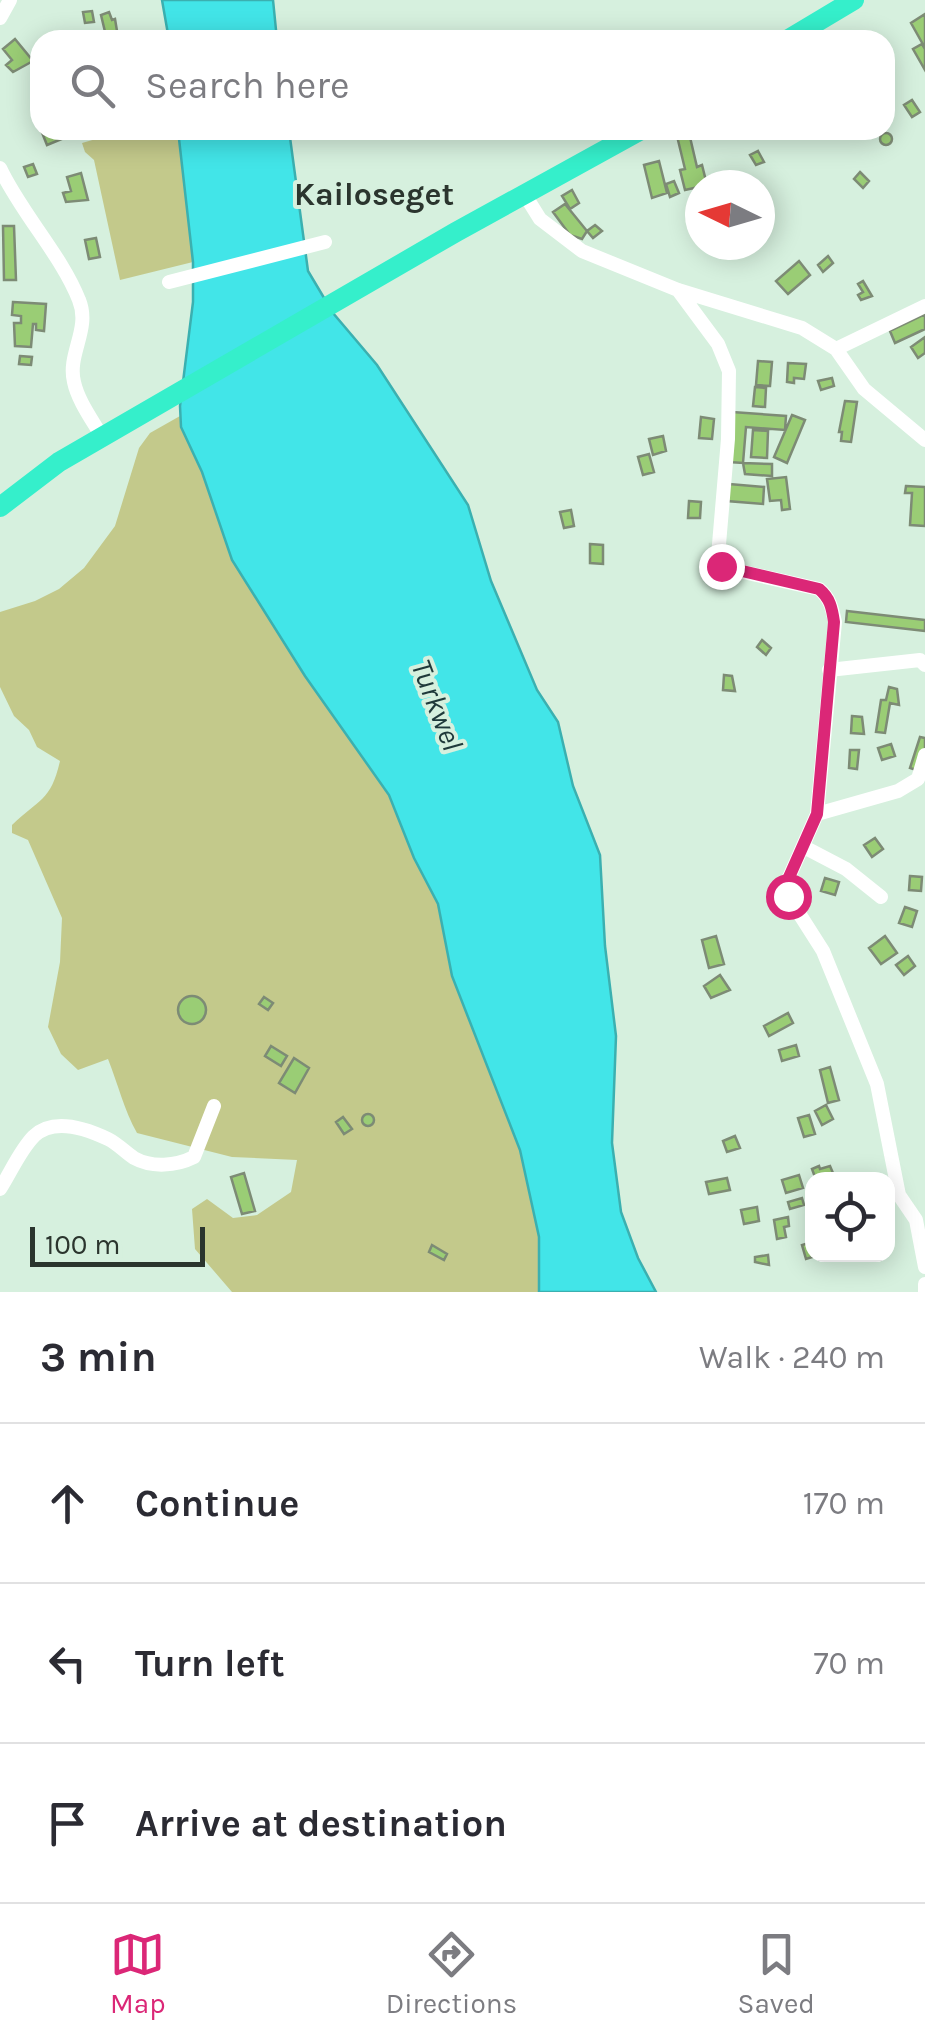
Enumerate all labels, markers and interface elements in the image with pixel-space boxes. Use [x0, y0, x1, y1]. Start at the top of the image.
search box [30, 30, 895, 140]
icon: search [65, 58, 120, 113]
text: Search here [145, 63, 349, 108]
north arrow [685, 170, 775, 260]
district label: Kailoseget [294, 176, 454, 213]
route end [699, 544, 745, 590]
water label: Turkwel [403, 654, 471, 756]
route start [766, 874, 812, 920]
map controls [805, 1172, 895, 1262]
button: locate [805, 1172, 895, 1262]
scale bar [30, 1222, 205, 1266]
text: 100 m [45, 1228, 120, 1261]
text: 3 min [40, 1332, 157, 1382]
text: Walk · 240 m [699, 1339, 885, 1376]
icon: ahead [40, 1476, 95, 1531]
text: Continue [135, 1481, 299, 1526]
text: 170 m [803, 1485, 885, 1522]
icon: left [40, 1636, 95, 1691]
text: Turn left [135, 1641, 285, 1686]
text: 70 m [813, 1645, 885, 1682]
icon: arrive [40, 1796, 95, 1851]
text: Arrive at destination [135, 1801, 507, 1846]
tab: Map [110, 1927, 166, 2020]
tab: Directions [386, 1927, 517, 2020]
tab: Saved [737, 1927, 815, 2020]

